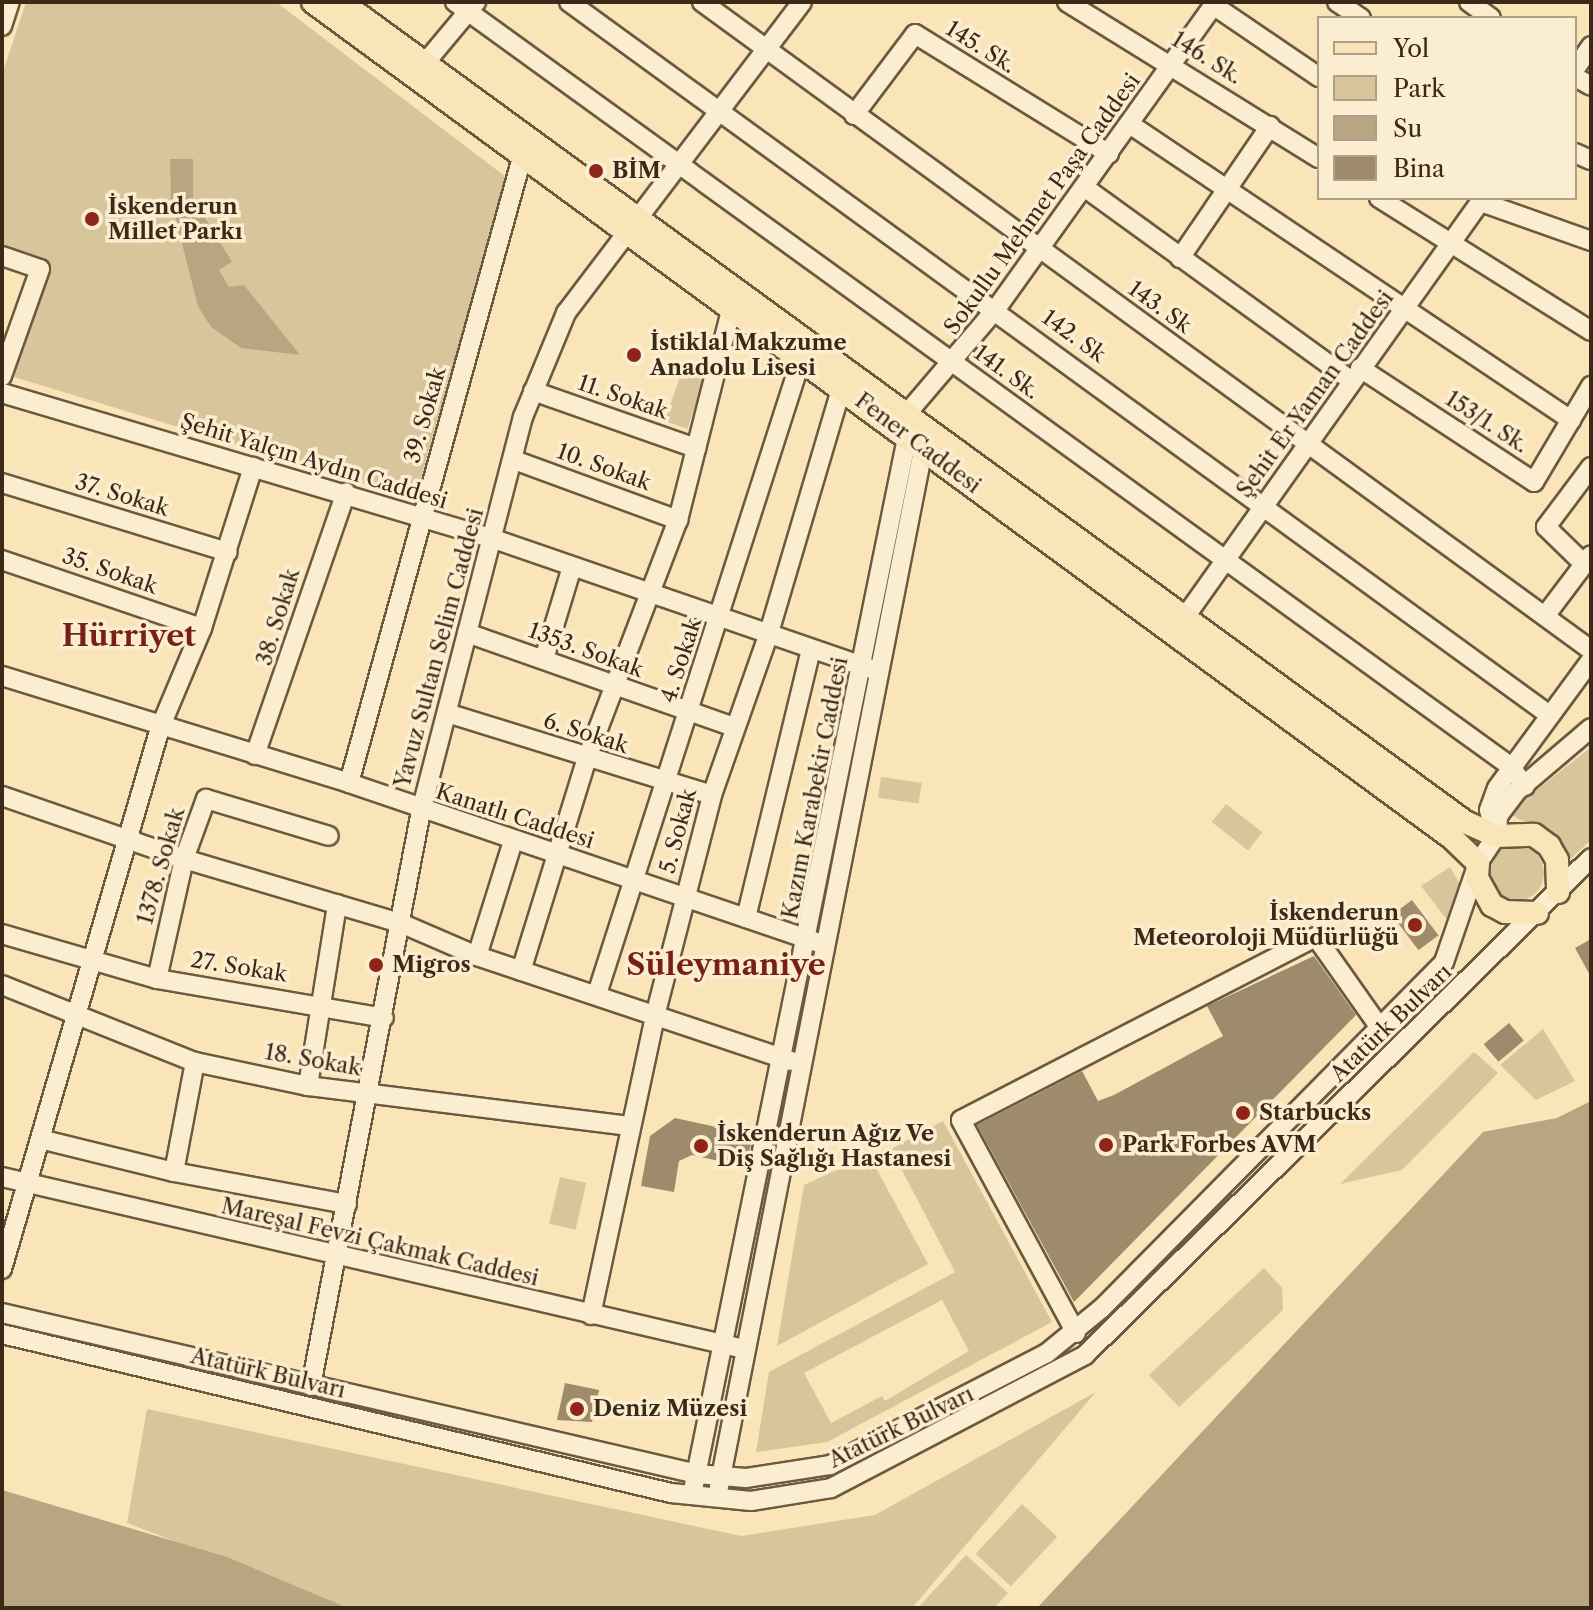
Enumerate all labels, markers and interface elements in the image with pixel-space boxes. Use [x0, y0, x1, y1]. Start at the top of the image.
street label: 145. Sk. [941, 15, 1021, 79]
legend [1317, 16, 1577, 200]
street label: 146. Sk. [1167, 26, 1247, 90]
text: Yol [1393, 34, 1429, 63]
street label: Sokullu Mehmet Paşa Caddesi [938, 68, 1146, 340]
text: Park [1393, 74, 1445, 103]
text: Su [1393, 114, 1422, 143]
text: Bina [1393, 154, 1445, 183]
place label: BİM [612, 158, 661, 184]
marker: BİM [587, 162, 605, 180]
place label: İskenderun Millet Parkı [108, 193, 243, 244]
marker: İskenderun Millet Parkı [83, 210, 101, 228]
street label: 143. Sk [1123, 275, 1197, 339]
street label: Şehit Er Yaman Caddesi [1231, 285, 1399, 503]
street label: 142. Sk [1037, 304, 1111, 368]
place label: İstiklal Makzume Anadolu Lisesi [650, 329, 847, 380]
street label: 141. Sk. [969, 339, 1045, 405]
marker: İstiklal Makzume Anadolu Lisesi [625, 346, 643, 364]
street label: 39. Sokak [399, 364, 451, 466]
street label: 11. Sokak [575, 369, 671, 425]
street label: 153/1. Sk. [1441, 385, 1533, 459]
street label: Fener Caddesi [850, 387, 986, 499]
street label: Şehit Yalçın Aydın Caddesi [176, 408, 452, 514]
street label: 10. Sokak [554, 438, 654, 496]
street label: 37. Sokak [72, 468, 172, 522]
street label: Yavuz Sultan Selim Caddesi [389, 505, 489, 791]
street label: 35. Sokak [59, 542, 161, 600]
street label: 38. Sokak [251, 565, 305, 669]
street label: 4. Sokak [655, 614, 707, 706]
street label: 1353. Sokak [525, 617, 647, 683]
district label: Hürriyet [62, 618, 196, 654]
street label: Kazım Karabekir Caddesi [777, 655, 853, 921]
street label: 6. Sokak [540, 707, 632, 759]
street label: Kanatlı Caddesi [432, 778, 598, 854]
street label: 5. Sokak [654, 786, 702, 876]
street label: 1378. Sokak [132, 805, 190, 927]
place label: İskenderun Meteoroloji Müdürlüğü [1133, 899, 1399, 950]
marker: İskenderun Meteoroloji Müdürlüğü [1406, 916, 1424, 934]
street label: 27. Sokak [189, 946, 289, 988]
district label: Süleymaniye [626, 947, 826, 983]
place label: Migros [392, 952, 471, 978]
marker: Migros [367, 956, 385, 974]
street label: Atatürk Bulvarı [1325, 959, 1457, 1087]
street label: 18. Sokak [263, 1039, 363, 1081]
place label: Starbucks [1259, 1100, 1371, 1126]
marker: Starbucks [1234, 1104, 1252, 1122]
place label: İskenderun Ağız Ve Diş Sağlığı Hastanesi [717, 1120, 951, 1172]
place label: Park Forbes AVM [1122, 1132, 1318, 1158]
marker: Park Forbes AVM [1097, 1136, 1115, 1154]
marker: İskenderun Ağız Ve Diş Sağlığı Hastanesi [692, 1137, 710, 1155]
street label: Mareşal Fevzi Çakmak Caddesi [218, 1193, 542, 1291]
street label: Atatürk Bulvarı [188, 1342, 348, 1404]
street label: Atatürk Bulvarı [824, 1380, 978, 1474]
place label: Deniz Müzesi [593, 1396, 747, 1422]
marker: Deniz Müzesi [568, 1400, 586, 1418]

